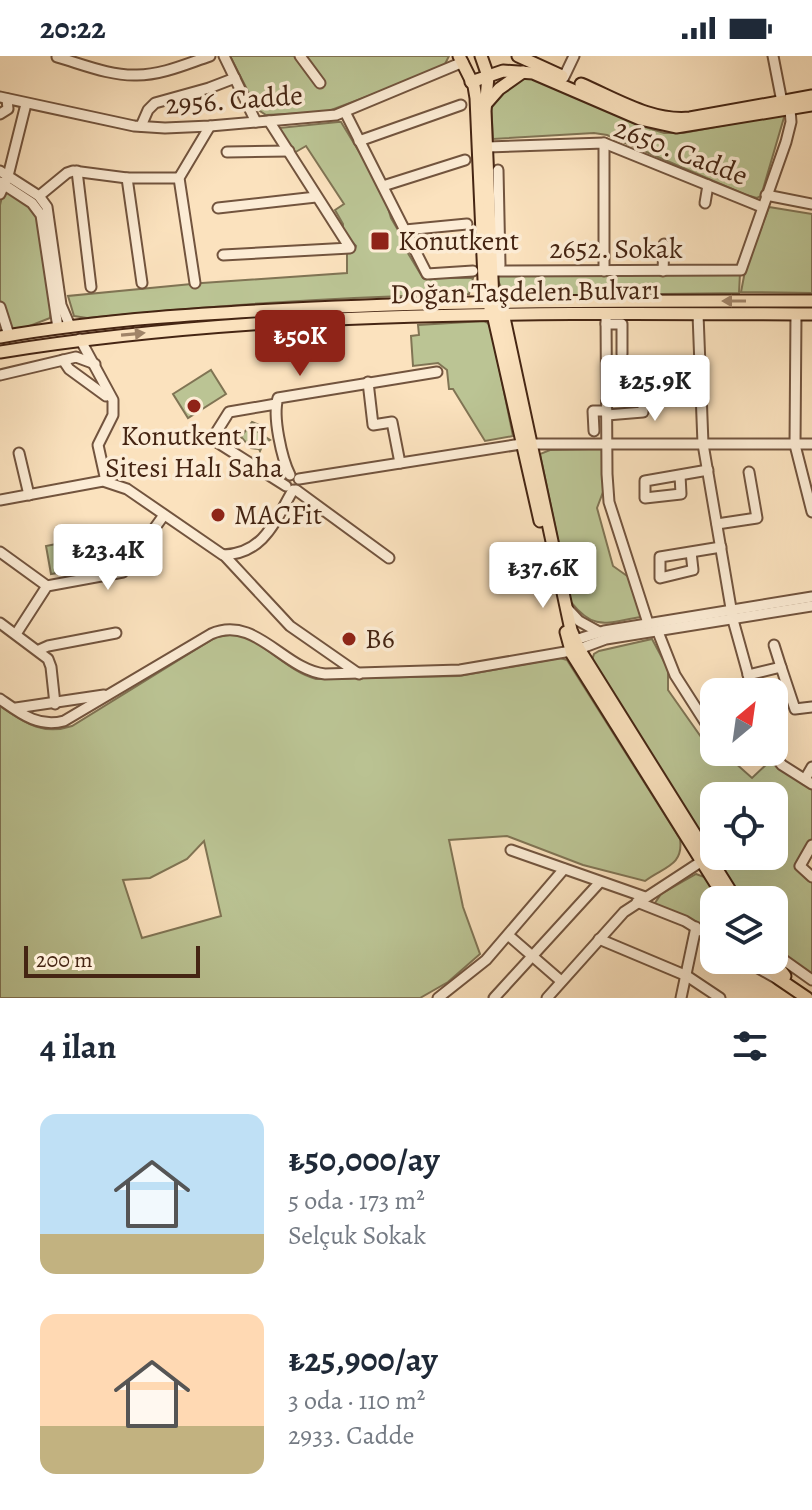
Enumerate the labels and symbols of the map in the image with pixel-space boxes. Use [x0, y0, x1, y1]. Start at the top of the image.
street label: 2956. Cadde [164, 76, 304, 124]
street label: 2650. Cadde [609, 109, 753, 195]
place label: Konutkent [398, 222, 519, 260]
marker: Konutkent [369, 230, 391, 252]
street label: 2652. Sokak [549, 230, 683, 268]
street label: Doğan Taşdelen Bulvarı [390, 271, 660, 313]
one-way arrow [721, 295, 746, 307]
pin: ₺50K [253, 310, 347, 378]
one-way arrow [121, 327, 146, 340]
pin: ₺25.9K [590, 355, 720, 423]
marker: Konutkent II Sitesi Halı Saha [185, 397, 203, 415]
place label: Konutkent II Sitesi Halı Saha [105, 417, 283, 487]
place label: MACFit [234, 496, 322, 534]
marker: MACFit [209, 506, 227, 524]
pin: ₺23.4K [43, 524, 173, 592]
pin: ₺37.6K [478, 542, 608, 610]
place label: B6 [365, 620, 395, 658]
marker: B6 [340, 630, 358, 648]
north arrow [700, 678, 788, 766]
scale bar [24, 942, 200, 978]

